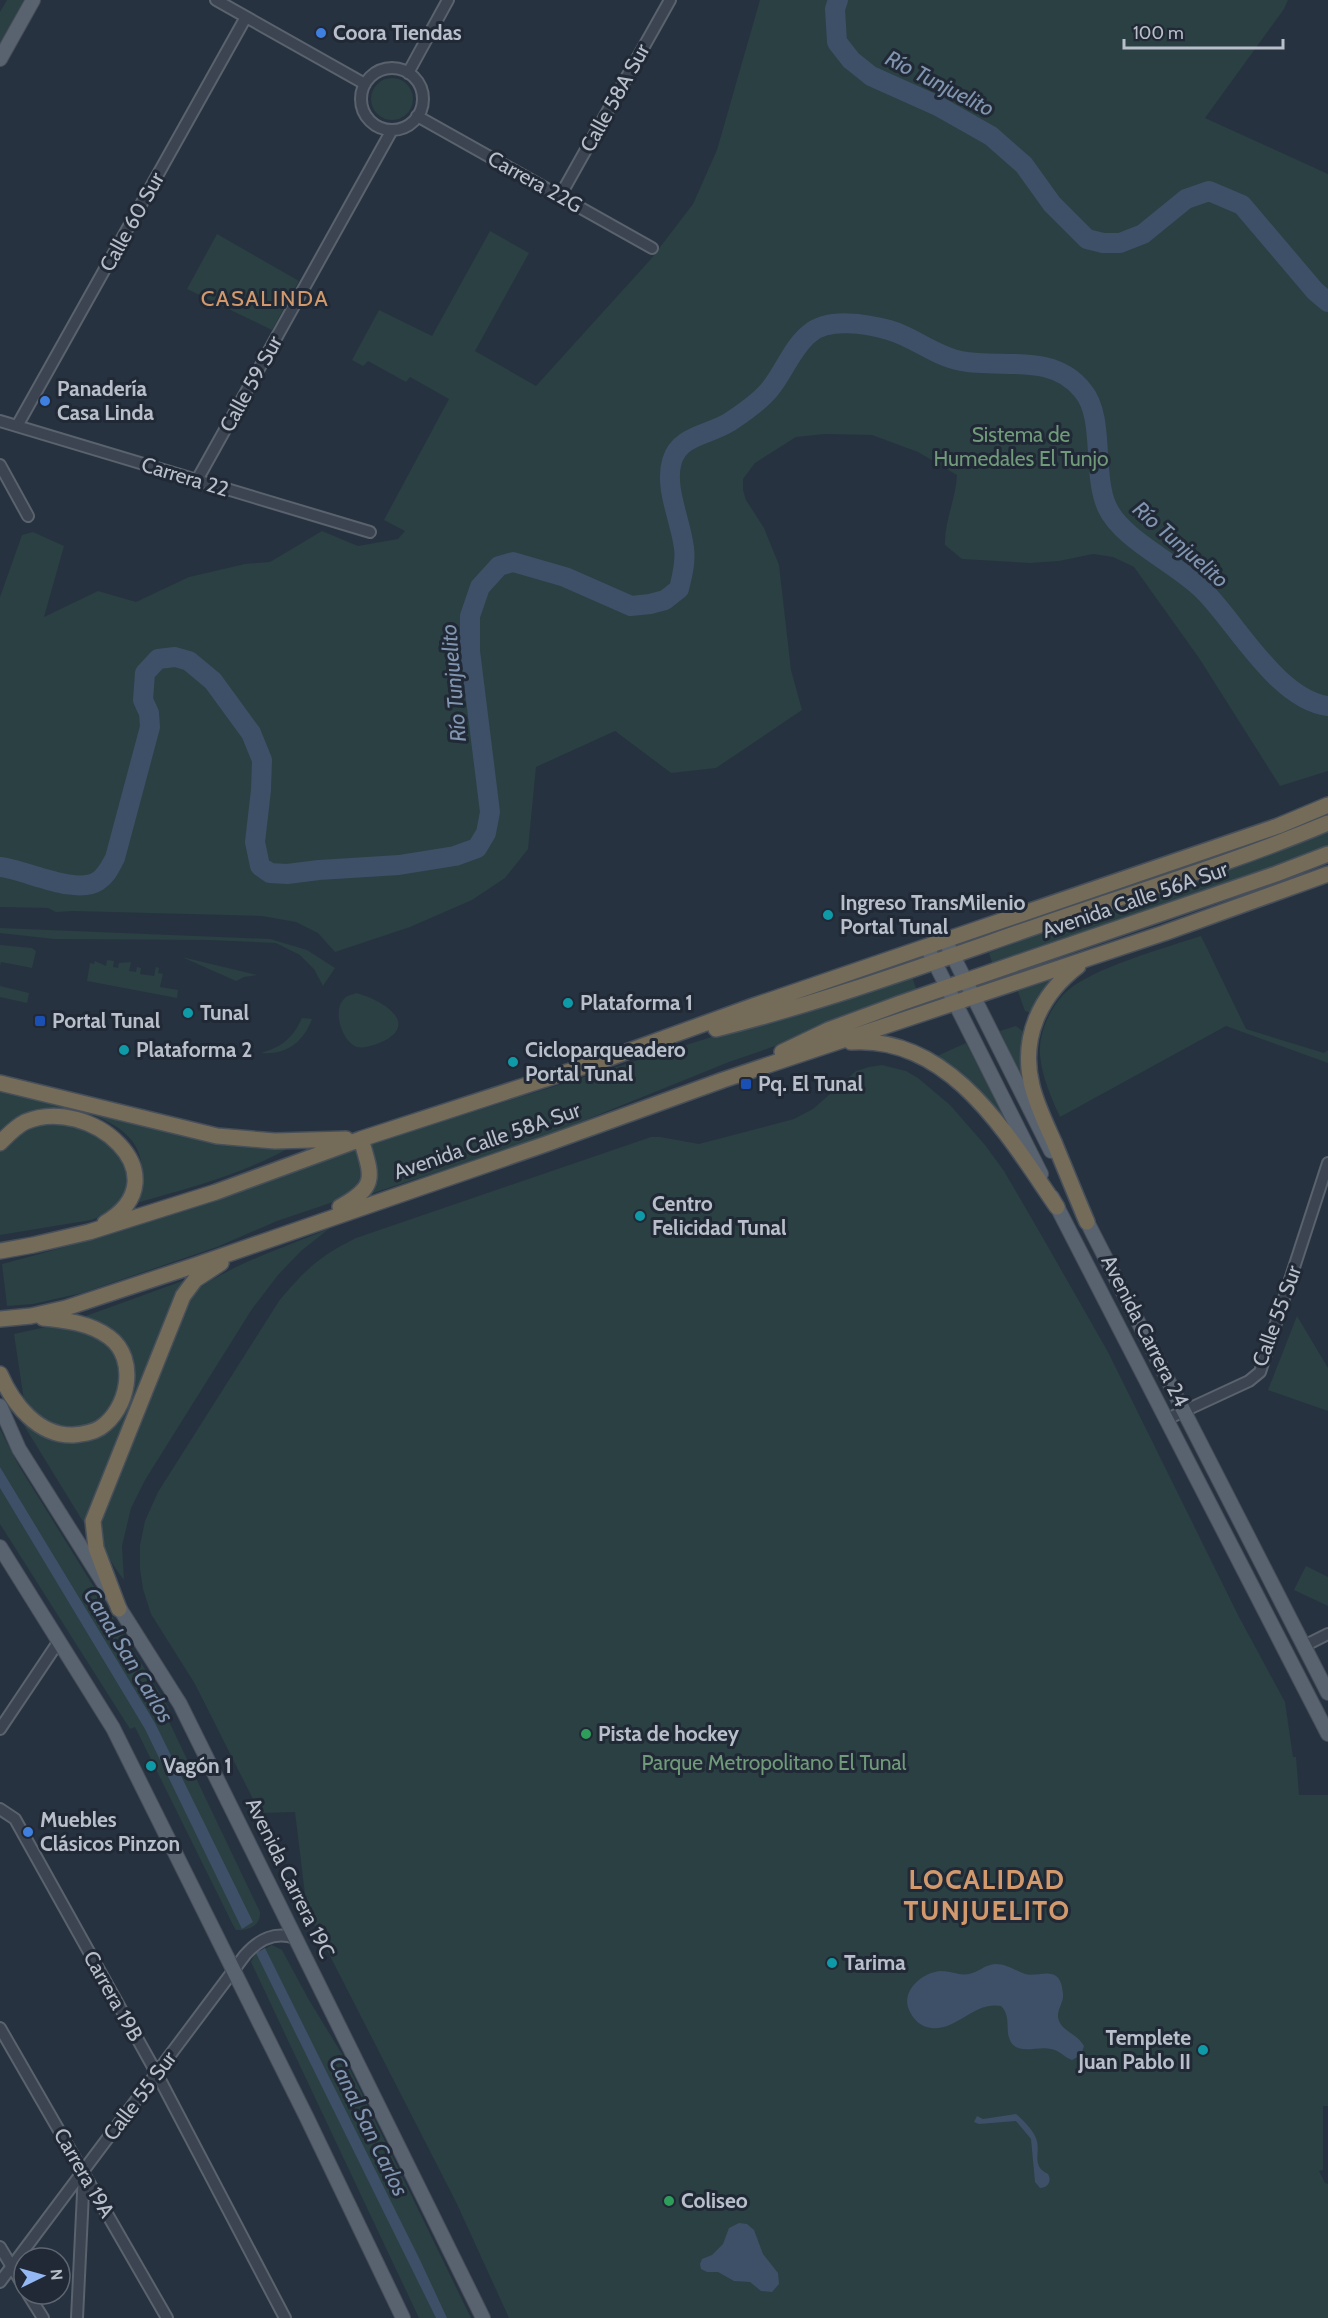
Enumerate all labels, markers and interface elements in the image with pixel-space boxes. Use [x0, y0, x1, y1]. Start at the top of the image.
scale bar [1124, 12, 1283, 50]
place label: Coora Tiendas [333, 20, 462, 45]
text: 100 m [1133, 22, 1184, 44]
marker: Coora Tiendas [314, 26, 328, 40]
street label: Calle 58A Sur [575, 39, 655, 156]
water label: Río Tunjuelito [881, 45, 999, 122]
street label: Carrera 22G [484, 145, 587, 218]
street label: Calle 60 Sur [94, 168, 169, 276]
district label: CASALINDA [201, 285, 329, 312]
street label: Calle 59 Sur [214, 331, 287, 436]
place label: Panadería Casa Linda [57, 376, 154, 425]
marker: Panadería Casa Linda [38, 394, 52, 408]
park label: Sistema de Humedales El Tunjo [934, 422, 1108, 472]
street label: Carrera 22 [138, 451, 232, 502]
water label: Río Tunjuelito [1127, 495, 1234, 593]
water label: Río Tunjuelito [435, 623, 472, 743]
street label: Avenida Calle 56A Sur [1039, 856, 1231, 943]
place label: Ingreso TransMilenio Portal Tunal [840, 890, 1026, 939]
marker: Ingreso TransMilenio Portal Tunal [821, 908, 835, 922]
place label: Plataforma 1 [580, 990, 693, 1015]
marker: Plataforma 1 [561, 996, 575, 1010]
place label: Tunal [200, 1000, 250, 1025]
marker: Tunal [181, 1006, 195, 1020]
place label: Portal Tunal [52, 1008, 161, 1033]
marker: Portal Tunal [33, 1014, 47, 1028]
place label: Plataforma 2 [136, 1037, 252, 1062]
place label: Cicloparqueadero Portal Tunal [525, 1037, 686, 1086]
marker: Plataforma 2 [117, 1043, 131, 1057]
marker: Cicloparqueadero Portal Tunal [506, 1055, 520, 1069]
place label: Pq. El Tunal [758, 1071, 863, 1096]
marker: Pq. El Tunal [739, 1077, 753, 1091]
street label: Avenida Calle 58A Sur [390, 1097, 584, 1184]
place label: Centro Felicidad Tunal [652, 1191, 787, 1240]
marker: Centro Felicidad Tunal [633, 1209, 647, 1223]
street label: Avenida Carrera 24 [1096, 1251, 1194, 1411]
street label: Calle 55 Sur [1247, 1262, 1306, 1370]
water label: Canal San Carlos [78, 1583, 180, 1728]
place label: Pista de hockey [598, 1721, 740, 1746]
marker: Pista de hockey [579, 1727, 593, 1741]
park label: Parque Metropolitano El Tunal [641, 1750, 907, 1775]
place label: Vagón 1 [163, 1753, 232, 1778]
marker: Vagón 1 [144, 1759, 158, 1773]
street label: Avenida Carrera 19C [241, 1793, 340, 1962]
place label: Muebles Clásicos Pinzon [40, 1807, 180, 1856]
marker: Muebles Clásicos Pinzon [21, 1825, 35, 1839]
district label: LOCALIDAD TUNJUELITO [903, 1863, 1071, 1927]
street label: Carrera 19B [78, 1946, 148, 2045]
place label: Tarima [844, 1950, 906, 1975]
marker: Tarima [825, 1956, 839, 1970]
place label: Templete Juan Pablo II [1077, 2025, 1191, 2074]
marker: Templete Juan Pablo II [1196, 2043, 1210, 2057]
street label: Calle 55 Sur [98, 2046, 182, 2145]
water label: Canal San Carlos [323, 2052, 414, 2201]
street label: Carrera 19A [49, 2124, 120, 2222]
place label: Coliseo [681, 2188, 748, 2213]
marker: Coliseo [662, 2194, 676, 2208]
north arrow [12, 2246, 72, 2306]
text: N [46, 2268, 66, 2281]

